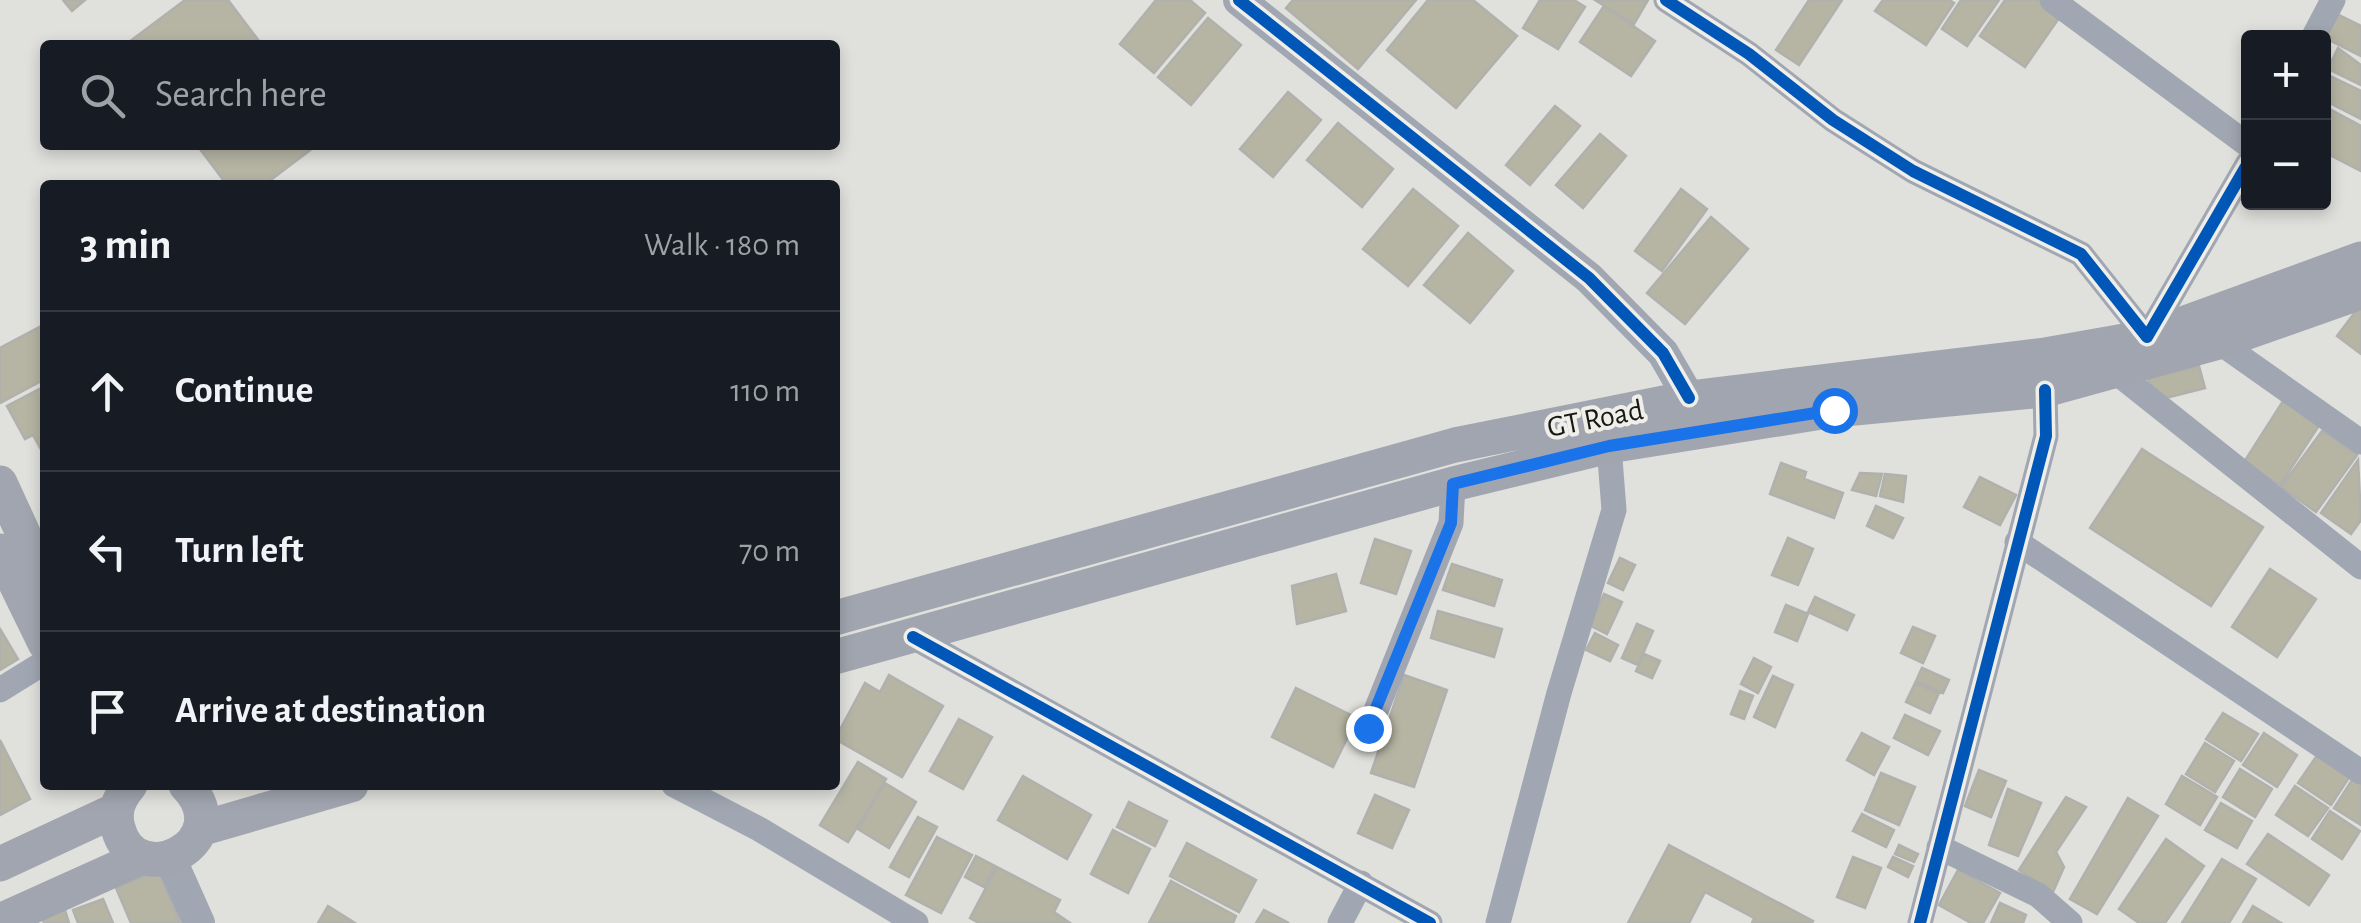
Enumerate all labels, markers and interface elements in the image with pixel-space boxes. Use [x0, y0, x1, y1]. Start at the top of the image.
map controls [2241, 30, 2331, 210]
button: + [2241, 30, 2331, 120]
search box [40, 40, 840, 150]
icon: search [75, 68, 130, 123]
text: Search here [155, 76, 327, 114]
button: − [2241, 120, 2331, 210]
text: 3 min [80, 224, 172, 266]
text: Walk · 180 m [644, 229, 800, 261]
icon: ahead [80, 364, 135, 419]
text: Continue [175, 372, 313, 410]
text: 110 m [730, 375, 800, 407]
route start [1812, 388, 1858, 434]
street label: GT Road [1545, 395, 1646, 443]
icon: left [80, 524, 135, 579]
text: Turn left [175, 532, 303, 570]
text: 70 m [739, 535, 800, 567]
icon: arrive [80, 684, 135, 739]
text: Arrive at destination [175, 692, 486, 730]
route end [1346, 706, 1392, 752]

